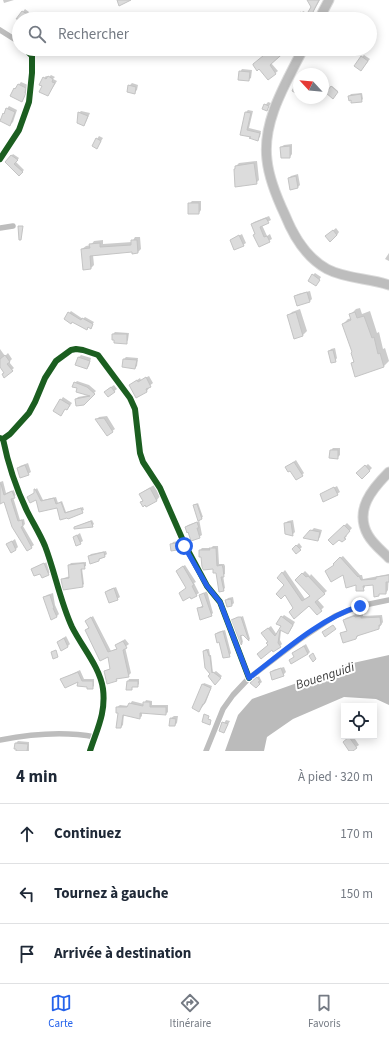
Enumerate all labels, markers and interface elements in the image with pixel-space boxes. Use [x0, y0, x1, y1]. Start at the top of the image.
search box [12, 12, 377, 56]
icon: search [26, 23, 48, 45]
text: Rechercher [58, 24, 129, 45]
north arrow [293, 68, 329, 104]
route start [175, 537, 193, 555]
route end [351, 597, 369, 615]
water label: Bouenguidi [293, 658, 358, 694]
map controls [341, 703, 377, 739]
button: locate [341, 703, 377, 739]
text: 4 min [16, 765, 57, 789]
text: À pied · 320 m [298, 768, 373, 786]
icon: ahead [16, 823, 38, 845]
text: Continuez [54, 823, 121, 844]
text: 170 m [340, 825, 373, 843]
icon: left [16, 883, 38, 905]
text: Tournez à gauche [54, 883, 169, 904]
text: 150 m [340, 885, 373, 903]
icon: arrive [16, 943, 38, 965]
text: Arrivée à destination [54, 943, 191, 964]
tab: Carte [48, 992, 73, 1031]
tab: Itinéraire [170, 992, 211, 1031]
tab: Favoris [308, 992, 341, 1031]

